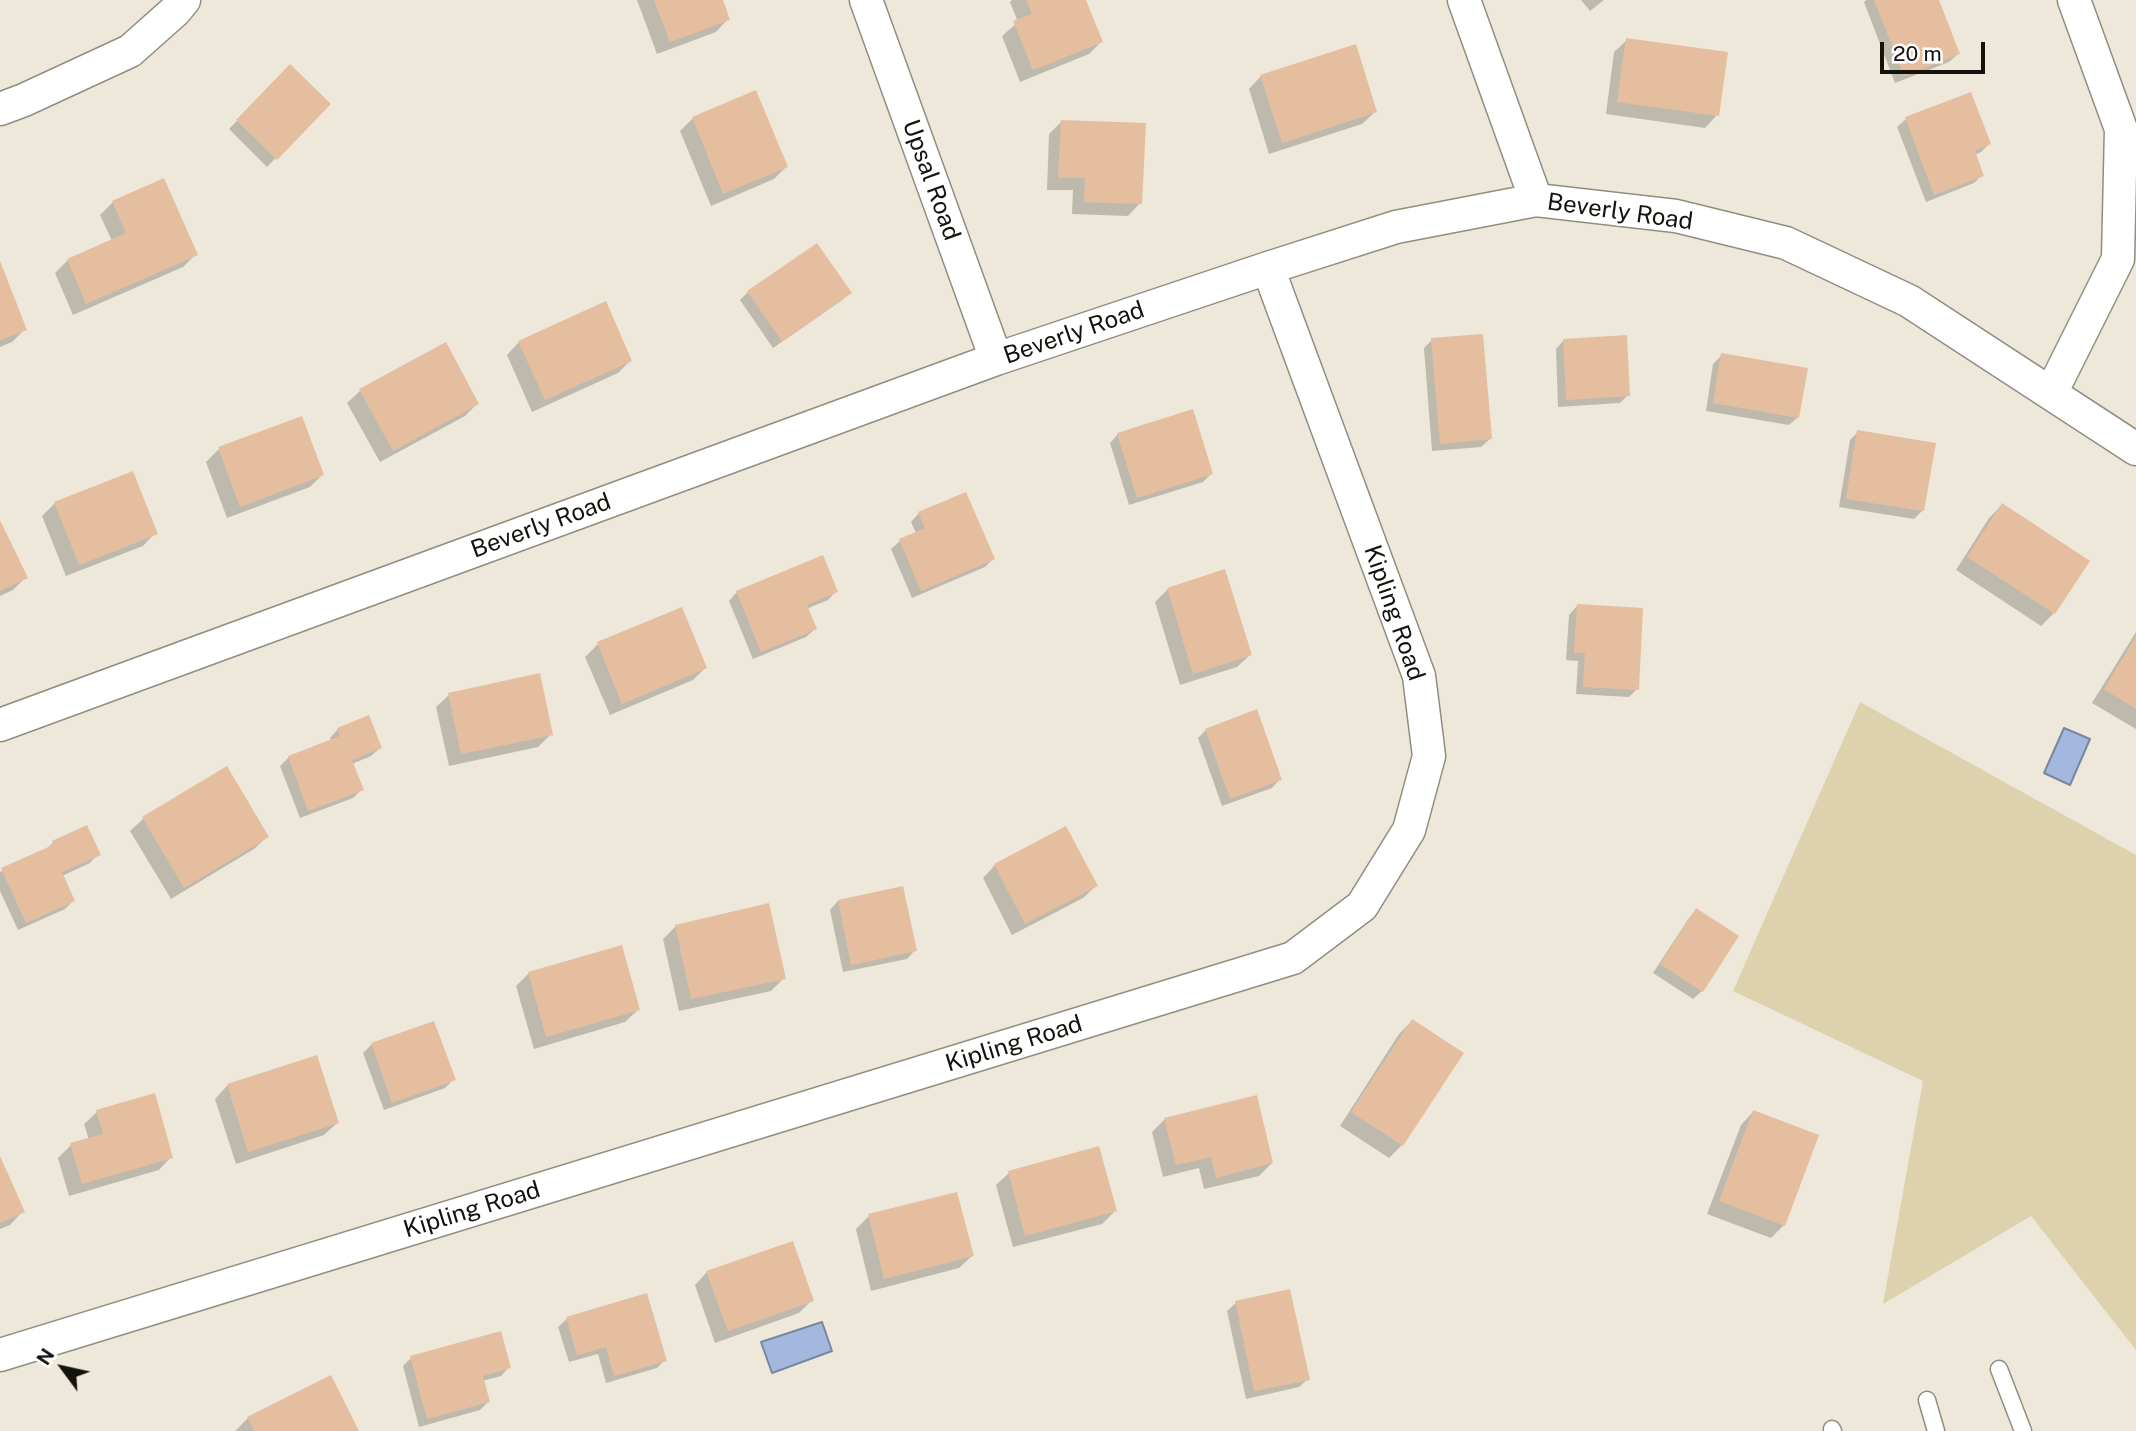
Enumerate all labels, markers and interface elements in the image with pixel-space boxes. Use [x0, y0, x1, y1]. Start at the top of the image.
scale bar [1884, 28, 1989, 72]
text: 20 m [1893, 41, 1942, 66]
street label: Upsal Road [896, 116, 966, 244]
street label: Beverly Road [1545, 188, 1695, 236]
street label: Beverly Road [1000, 296, 1148, 370]
street label: Beverly Road [467, 487, 615, 565]
street label: Kipling Road [1357, 541, 1431, 685]
street label: Kipling Road [942, 1010, 1086, 1078]
street label: Kipling Road [400, 1176, 544, 1244]
north arrow [28, 1333, 98, 1403]
text: N [32, 1344, 59, 1369]

